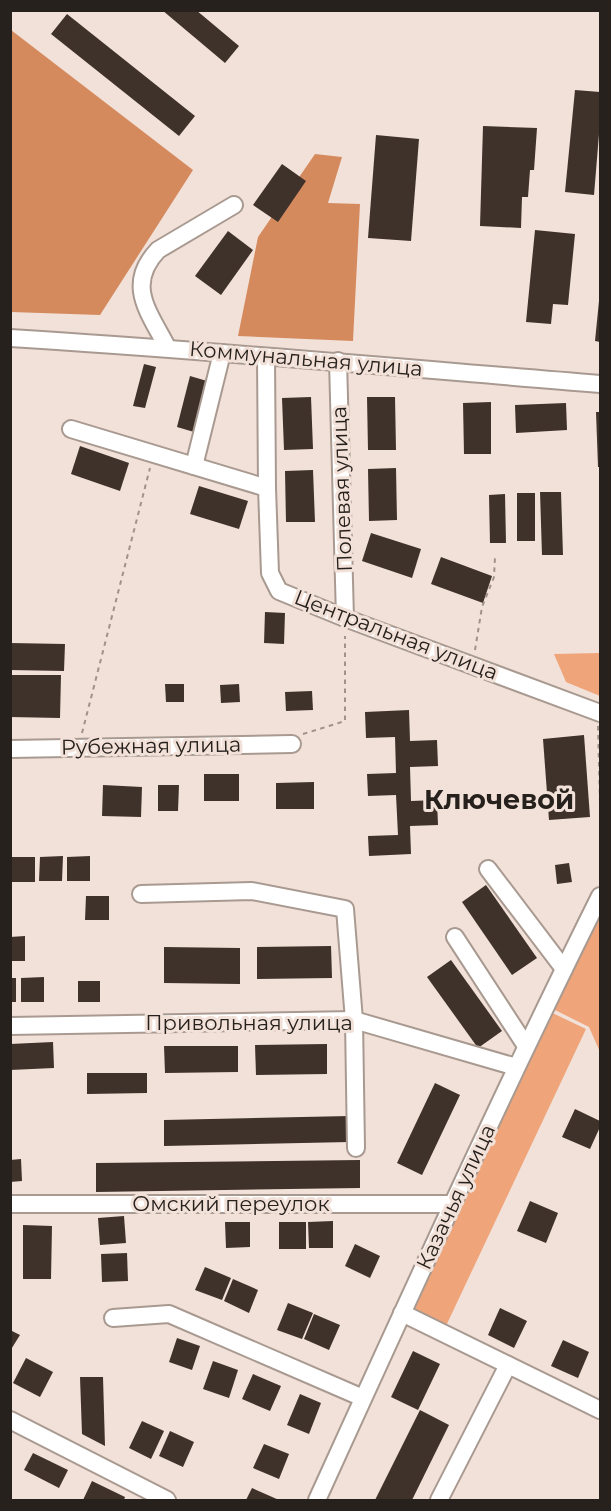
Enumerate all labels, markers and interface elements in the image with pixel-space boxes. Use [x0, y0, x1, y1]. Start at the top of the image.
street label: Коммунальная улица [188, 336, 424, 381]
street label: Полевая улица [326, 406, 357, 572]
street label: Центральная улица [291, 584, 502, 685]
street label: Рубежная улица [61, 731, 241, 760]
district label: Ключевой [424, 783, 574, 816]
street label: Привольная улица [145, 1010, 353, 1035]
street label: Казачья улица [411, 1120, 500, 1273]
street label: Омский переулок [132, 1191, 330, 1216]

